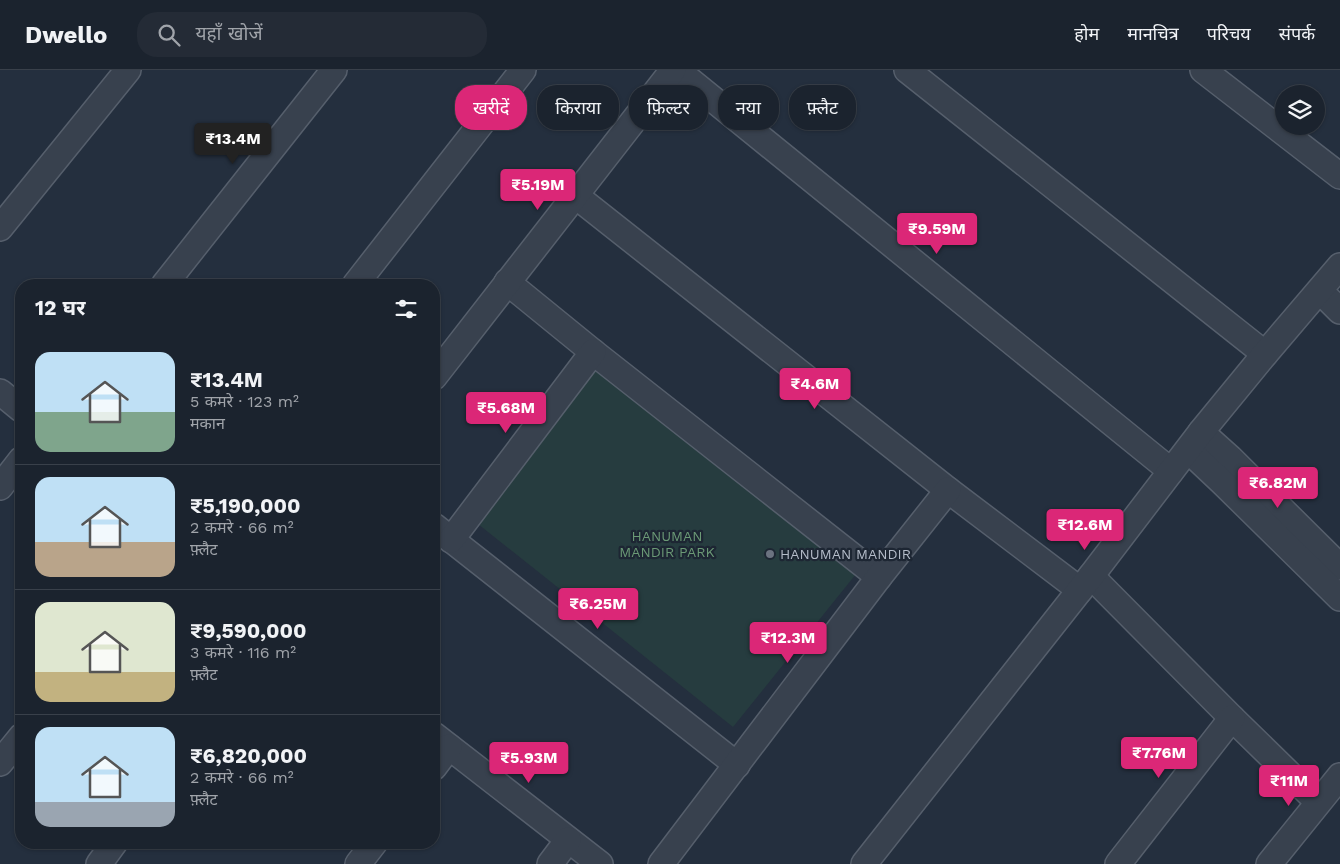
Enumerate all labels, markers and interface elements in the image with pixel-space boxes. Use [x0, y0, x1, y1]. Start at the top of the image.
search box [137, 12, 487, 57]
text: Dwello [25, 21, 107, 49]
icon: search [155, 21, 183, 49]
text: यहाँ खोजें [195, 22, 262, 45]
text: होम [1074, 23, 1099, 44]
text: मानचित्र [1127, 23, 1179, 44]
text: परिचय [1207, 23, 1251, 44]
text: संपर्क [1279, 23, 1315, 44]
chip: खरीदें [455, 85, 527, 130]
chip: किराया [537, 85, 619, 130]
chip: फ़िल्टर [629, 85, 708, 130]
chip: नया [718, 85, 779, 130]
chip: फ़्लैट [789, 85, 856, 130]
map controls [1275, 85, 1325, 135]
button: layers [1275, 85, 1325, 135]
pin: ₹13.4M [192, 122, 274, 165]
text: ₹13.4M [205, 129, 261, 148]
pin: ₹5.19M [497, 168, 579, 211]
text: ₹5.19M [511, 175, 565, 194]
pin: ₹9.59M [896, 212, 978, 255]
text: ₹9.59M [908, 219, 966, 238]
text: 12 घर [35, 295, 85, 320]
icon: filters [392, 295, 420, 323]
text: ₹13.4M [190, 367, 263, 392]
pin: ₹4.6M [780, 368, 850, 410]
icon: home [75, 372, 135, 432]
text: ₹4.6M [791, 374, 839, 393]
text: 5 कमरे · 123 m² [190, 392, 299, 411]
pin: ₹5.68M [465, 392, 547, 434]
text: ₹5.68M [477, 398, 535, 417]
text: मकान [190, 414, 225, 433]
pin: ₹6.82M [1237, 466, 1319, 509]
text: ₹6.82M [1249, 473, 1307, 492]
text: ₹5,190,000 [190, 493, 301, 518]
icon: home [75, 497, 135, 557]
pin: ₹12.6M [1044, 508, 1126, 551]
text: ₹12.6M [1057, 515, 1113, 534]
text: 2 कमरे · 66 m² [190, 518, 294, 537]
park label: HANUMAN MANDIR PARK [619, 528, 715, 560]
text: फ़्लैट [190, 540, 218, 559]
place label: HANUMAN MANDIR [780, 546, 911, 562]
marker: HANUMAN MANDIR [764, 548, 776, 560]
pin: ₹6.25M [557, 588, 639, 630]
text: ₹6.25M [569, 594, 627, 613]
text: ₹9,590,000 [190, 618, 307, 643]
icon: home [75, 622, 135, 682]
pin: ₹12.3M [747, 622, 829, 664]
text: ₹12.3M [761, 628, 815, 647]
text: 3 कमरे · 116 m² [190, 643, 296, 662]
text: फ़्लैट [190, 665, 218, 684]
pin: ₹7.76M [1118, 736, 1200, 779]
pin: ₹5.93M [488, 742, 570, 784]
text: ₹6,820,000 [190, 743, 307, 768]
text: ₹7.76M [1132, 743, 1186, 762]
icon: home [75, 747, 135, 807]
text: ₹5.93M [500, 748, 558, 767]
pin: ₹11M [1259, 764, 1319, 807]
text: 2 कमरे · 66 m² [190, 768, 294, 787]
text: ₹11M [1270, 771, 1308, 790]
text: फ़्लैट [190, 790, 218, 809]

